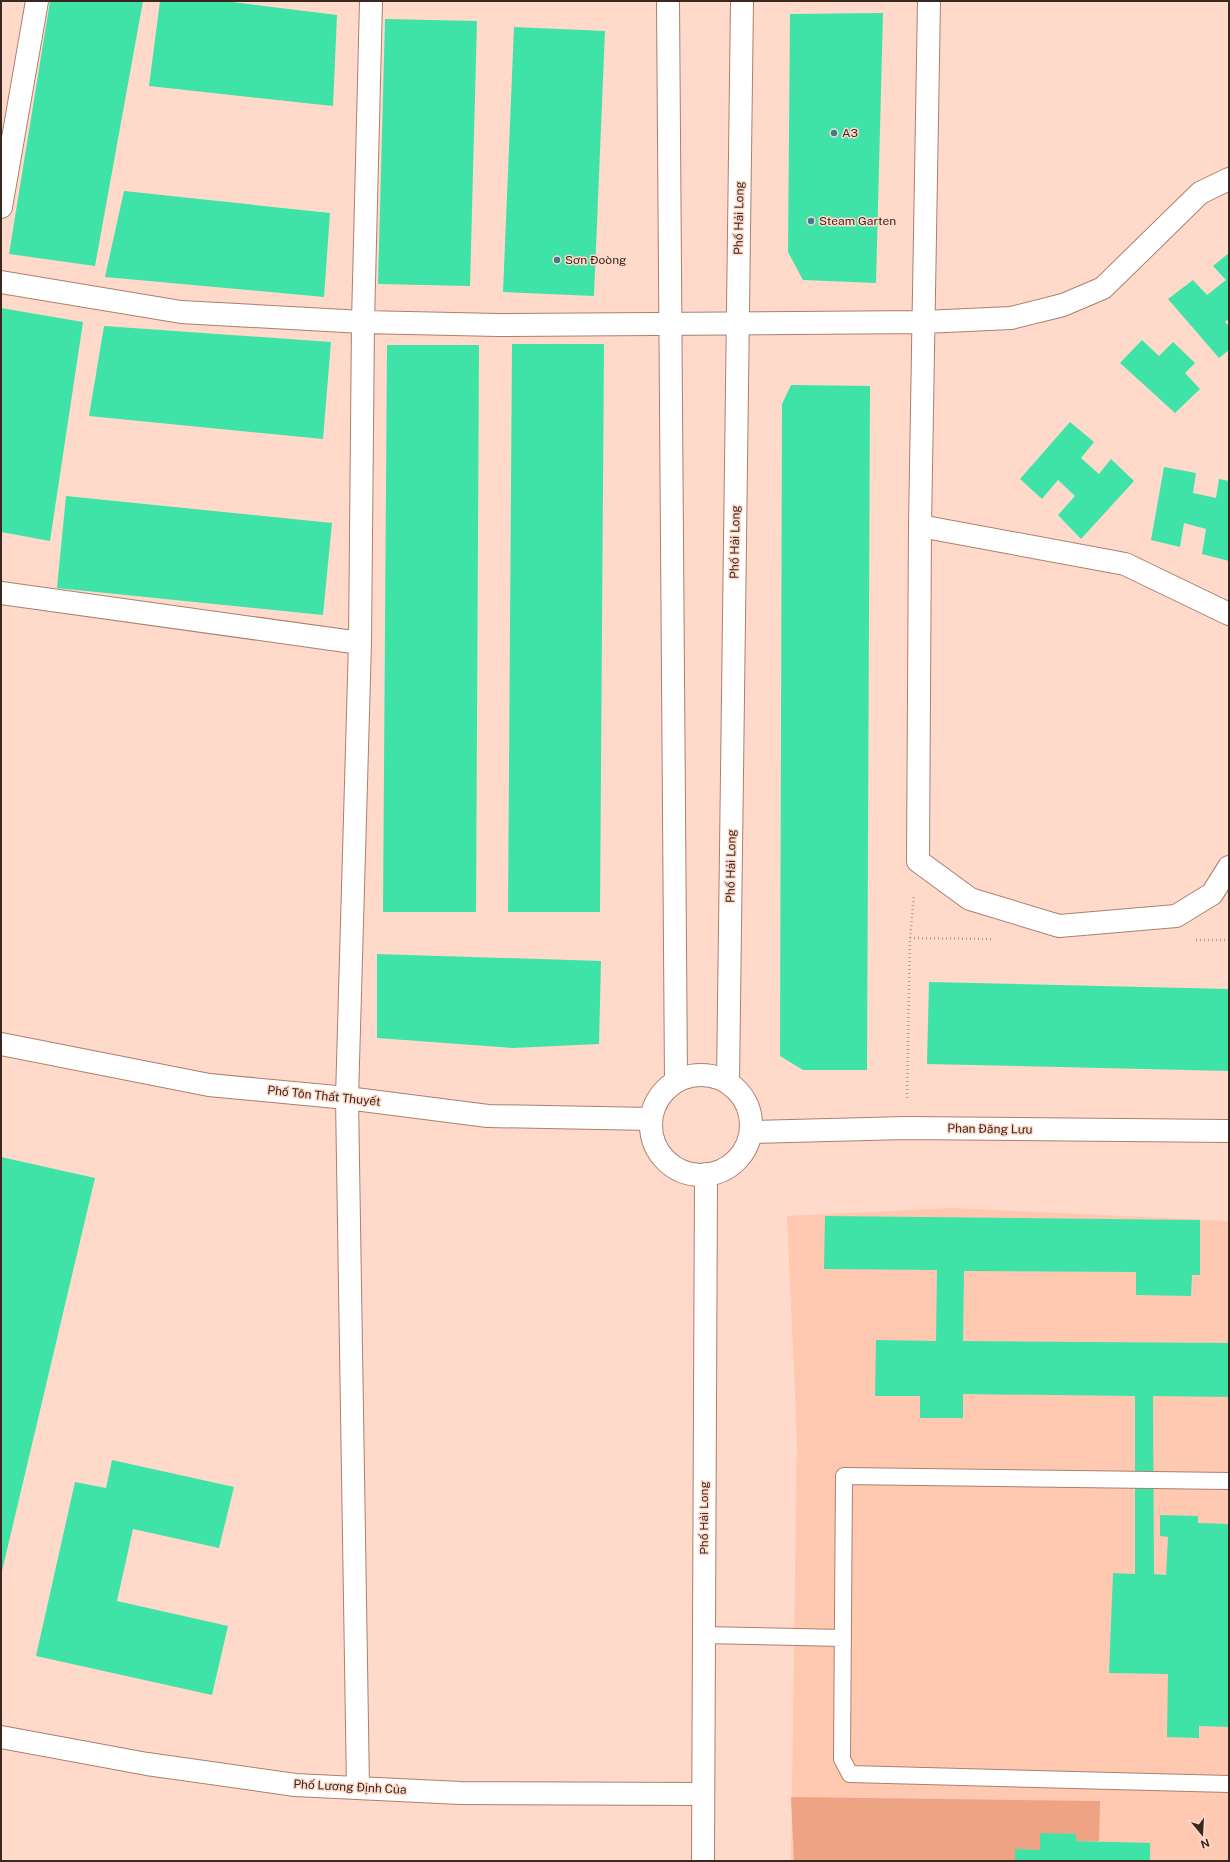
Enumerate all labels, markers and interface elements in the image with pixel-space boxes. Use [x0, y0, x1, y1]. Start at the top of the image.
place label: A3 [842, 126, 858, 140]
marker: A3 [829, 128, 839, 138]
street label: Phố Hải Long [731, 181, 747, 255]
place label: Steam Garten [819, 214, 896, 228]
marker: Steam Garten [806, 216, 816, 226]
place label: Sơn Đoòng [565, 253, 627, 267]
marker: Sơn Đoòng [552, 255, 562, 265]
street label: Phố Hải Long [727, 505, 743, 579]
street label: Phố Hải Long [723, 829, 739, 903]
street label: Phố Tôn Thất Thuyết [267, 1083, 382, 1109]
street label: Phan Đăng Lưu [947, 1121, 1033, 1137]
street label: Phố Hải Long [697, 1481, 711, 1555]
street label: Phố Lương Định Của [293, 1777, 407, 1797]
north arrow [1182, 1814, 1222, 1854]
text: N [1199, 1836, 1211, 1851]

